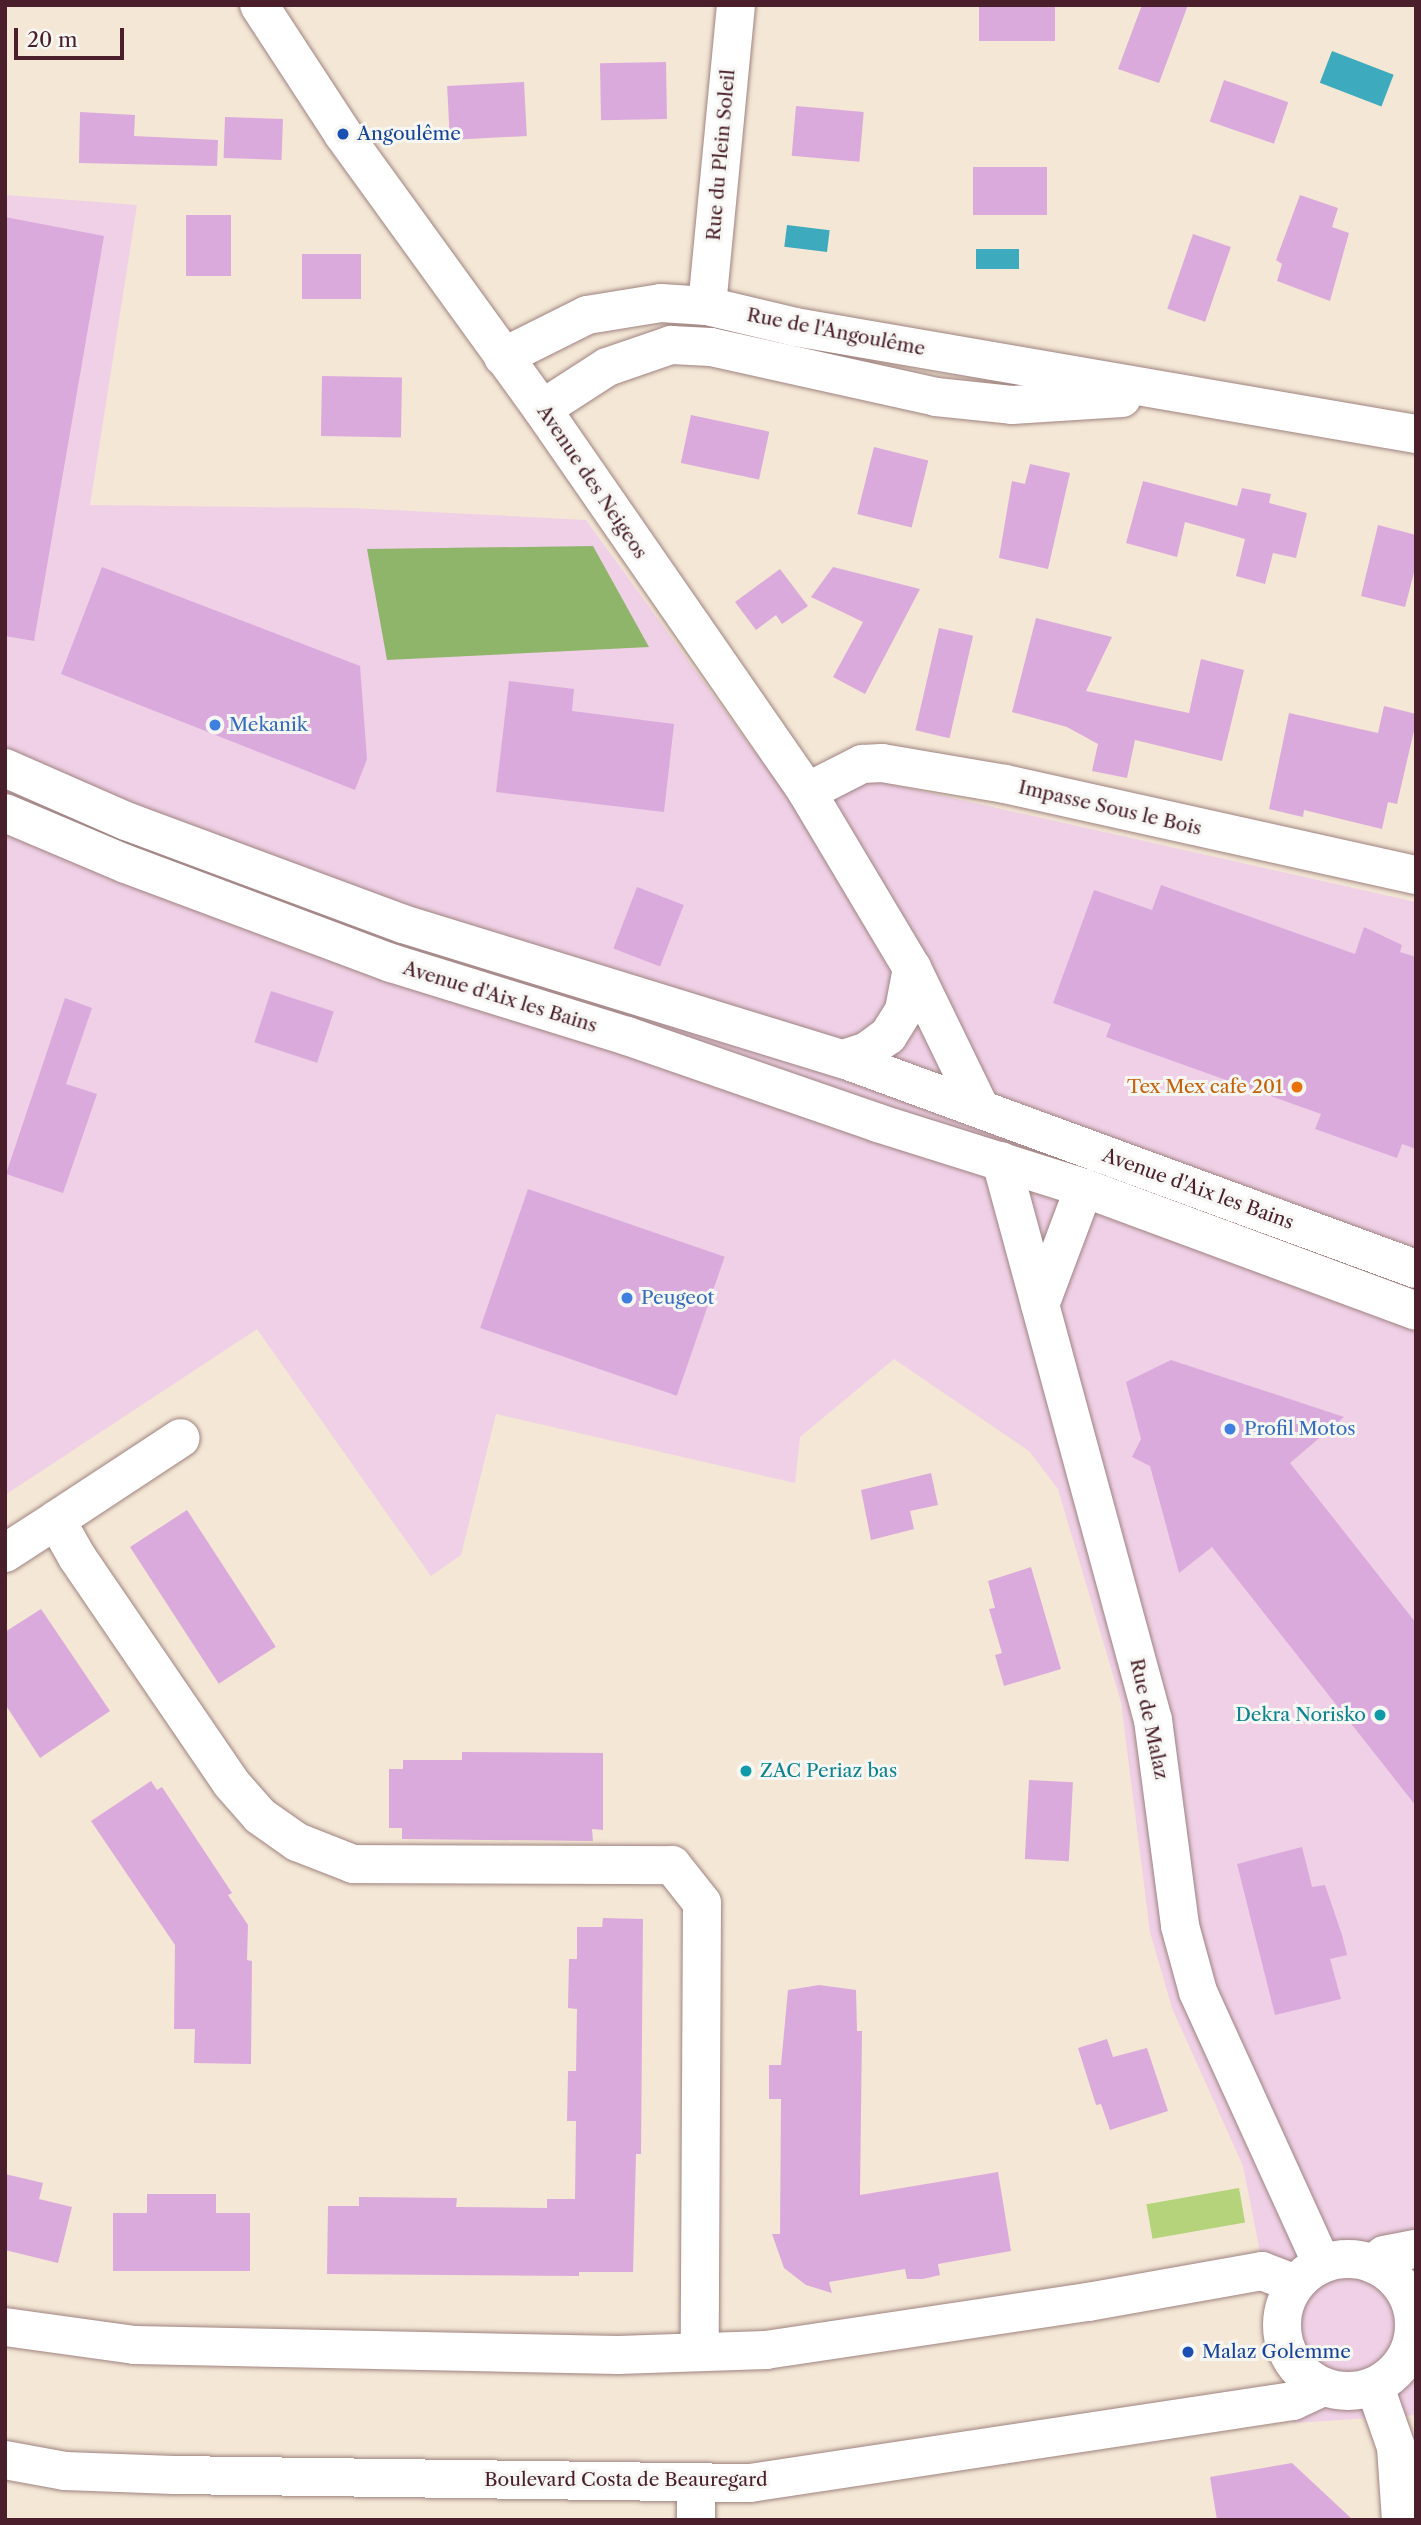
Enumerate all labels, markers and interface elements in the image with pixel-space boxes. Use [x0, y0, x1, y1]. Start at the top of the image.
scale bar [18, 14, 128, 58]
text: 20 m [27, 27, 78, 52]
street label: Rue du Plein Soleil [702, 68, 740, 242]
place label: Angoulême [357, 123, 461, 145]
marker: Angoulême [335, 126, 351, 142]
street label: Rue de l'Angoulême [745, 304, 927, 360]
street label: Avenue des Neigeos [532, 401, 652, 563]
place label: Mekanik [229, 714, 308, 736]
marker: Mekanik [207, 717, 223, 733]
street label: Impasse Sous le Bois [1016, 776, 1204, 840]
street label: Avenue d'Aix les Bains [400, 957, 600, 1037]
place label: Tex Mex cafe 201 [1127, 1076, 1283, 1098]
marker: Tex Mex cafe 201 [1289, 1079, 1305, 1095]
street label: Avenue d'Aix les Bains [1099, 1144, 1297, 1234]
place label: Peugeot [641, 1287, 714, 1309]
marker: Peugeot [619, 1290, 635, 1306]
place label: Profil Motos [1244, 1418, 1356, 1440]
marker: Profil Motos [1222, 1421, 1238, 1437]
street label: Rue de Malaz [1125, 1656, 1173, 1782]
place label: Dekra Norisko [1235, 1704, 1366, 1726]
marker: Dekra Norisko [1372, 1707, 1388, 1723]
place label: ZAC Periaz bas [760, 1760, 897, 1782]
marker: ZAC Periaz bas [738, 1763, 754, 1779]
place label: Malaz Golemme [1202, 2341, 1351, 2363]
marker: Malaz Golemme [1180, 2344, 1196, 2360]
street label: Boulevard Costa de Beauregard [484, 2469, 768, 2491]

